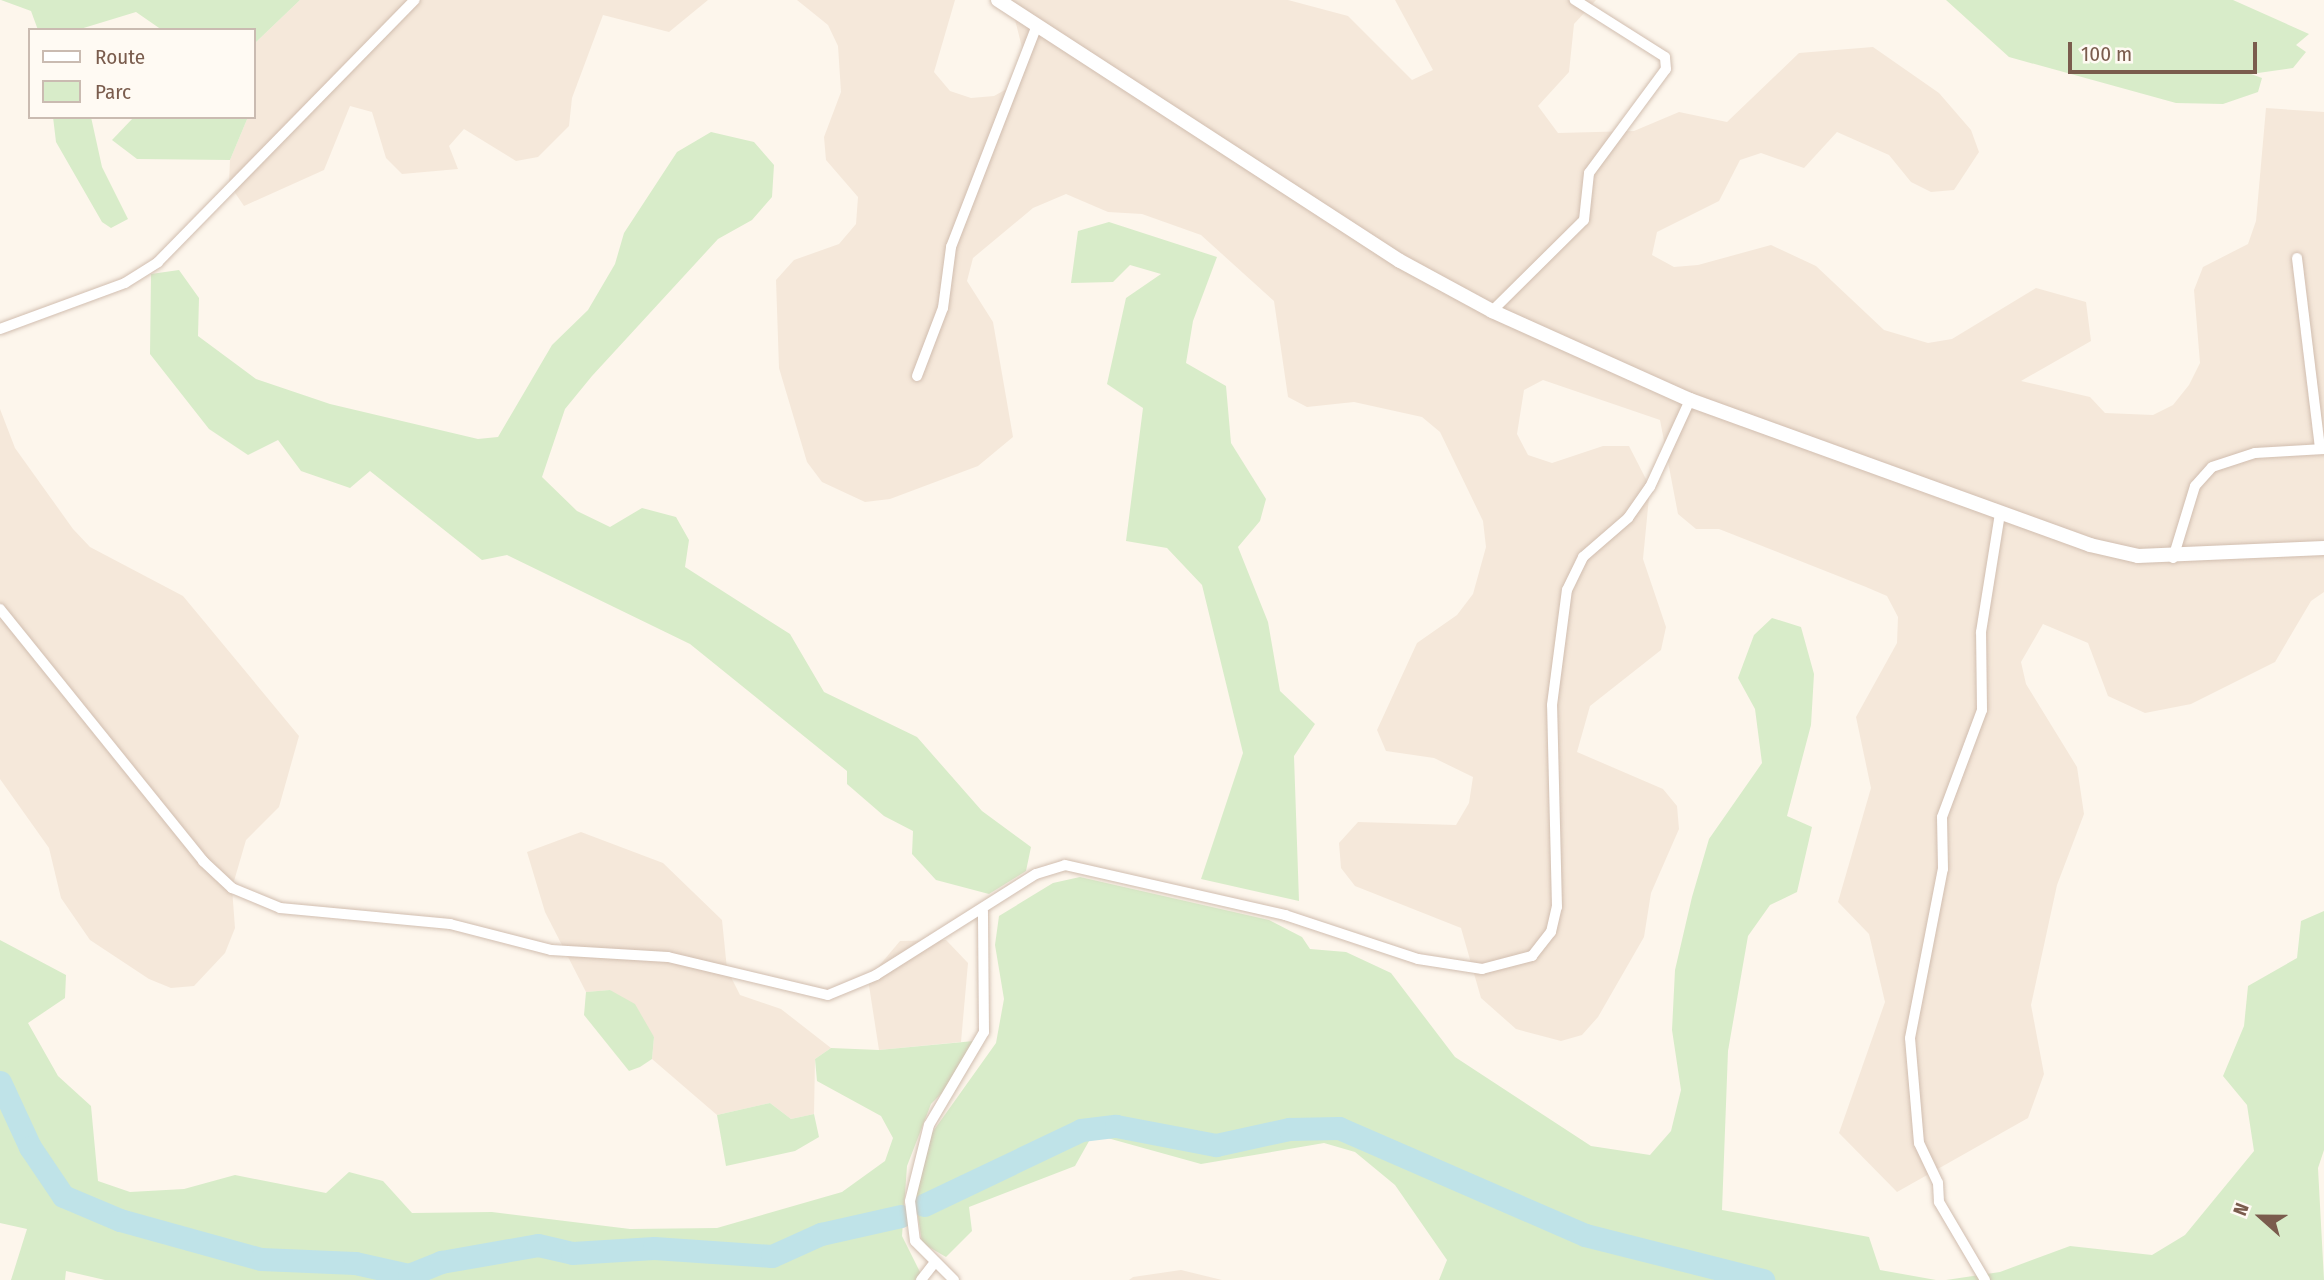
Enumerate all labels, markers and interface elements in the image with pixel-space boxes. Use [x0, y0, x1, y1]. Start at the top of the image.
legend [28, 28, 256, 119]
scale bar [2072, 28, 2261, 72]
text: 100 m [2081, 41, 2132, 67]
text: Route [95, 44, 145, 70]
text: Parc [95, 79, 131, 105]
north arrow [2226, 1182, 2296, 1252]
text: N [2228, 1200, 2254, 1219]

